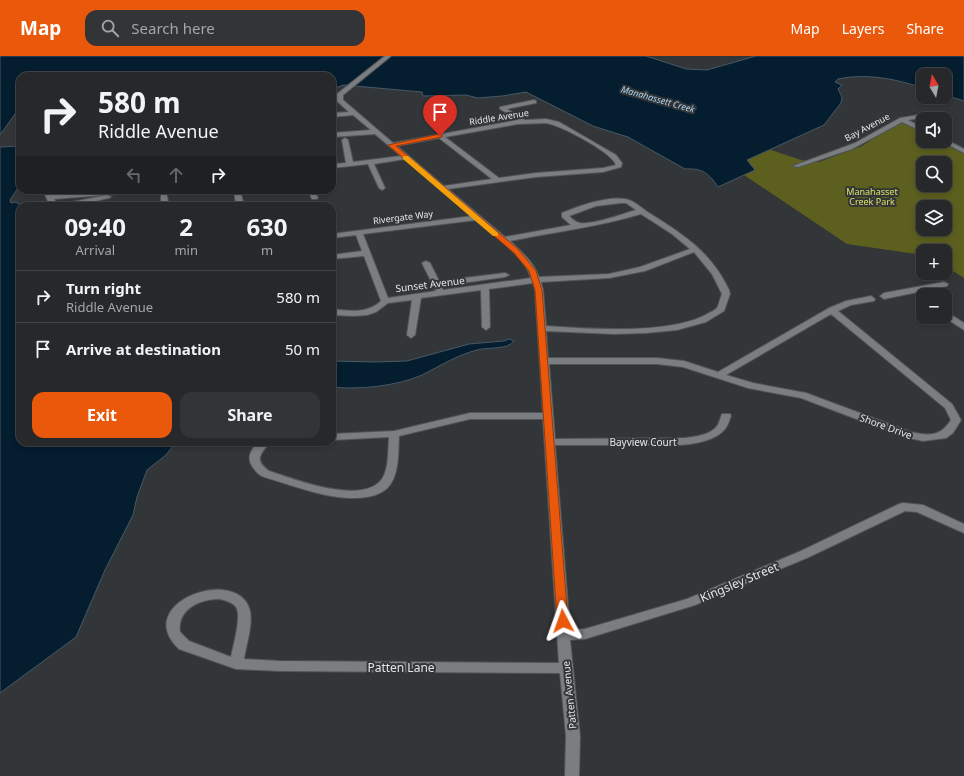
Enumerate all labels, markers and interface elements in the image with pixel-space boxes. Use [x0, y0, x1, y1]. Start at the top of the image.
search box [85, 10, 365, 46]
text: Map [20, 15, 61, 41]
icon: search [99, 17, 121, 39]
text: Search here [131, 18, 215, 38]
text: Map [791, 19, 820, 38]
text: Layers [842, 19, 884, 38]
text: Share [906, 19, 944, 38]
north arrow [916, 68, 952, 104]
map controls [916, 68, 952, 324]
water label: Manahassett Creek [620, 82, 697, 116]
text: 580 m [98, 83, 181, 121]
icon: right [32, 88, 84, 140]
pin [423, 95, 457, 136]
icon: arrive [429, 101, 451, 123]
street label: Riddle Avenue [468, 106, 530, 128]
street label: Bay Avenue [842, 110, 892, 144]
button: sound [916, 112, 952, 148]
text: Riddle Avenue [98, 119, 219, 143]
button: search [916, 156, 952, 192]
icon: left [123, 164, 145, 186]
icon: ahead [165, 164, 187, 186]
icon: right [207, 164, 229, 186]
park label: Manahasset Creek Park [846, 185, 898, 208]
button: layers [916, 200, 952, 236]
street label: Rivergate Way [372, 207, 434, 227]
text: 09:40 [64, 210, 126, 243]
text: 2 [179, 210, 193, 243]
text: 630 [246, 210, 288, 243]
text: Arrival [75, 241, 115, 259]
text: min [174, 241, 198, 259]
text: m [261, 241, 273, 259]
button: + [916, 244, 952, 280]
street label: Sunset Avenue [395, 273, 466, 295]
text: Turn right [66, 278, 141, 298]
icon: right [32, 286, 54, 308]
text: 580 m [276, 287, 320, 307]
button: − [916, 288, 952, 324]
text: Riddle Avenue [66, 298, 153, 316]
icon: arrive [32, 338, 54, 360]
text: Arrive at destination [66, 339, 221, 359]
text: 50 m [285, 339, 320, 359]
button: Exit [32, 392, 172, 438]
button: Share [180, 392, 320, 438]
street label: Shore Drive [858, 410, 914, 442]
street label: Bayview Court [609, 435, 677, 449]
street label: Kingsley Street [697, 558, 781, 606]
position arrow [542, 600, 584, 642]
street label: Patten Lane [367, 659, 435, 676]
street label: Patten Avenue [558, 660, 580, 730]

